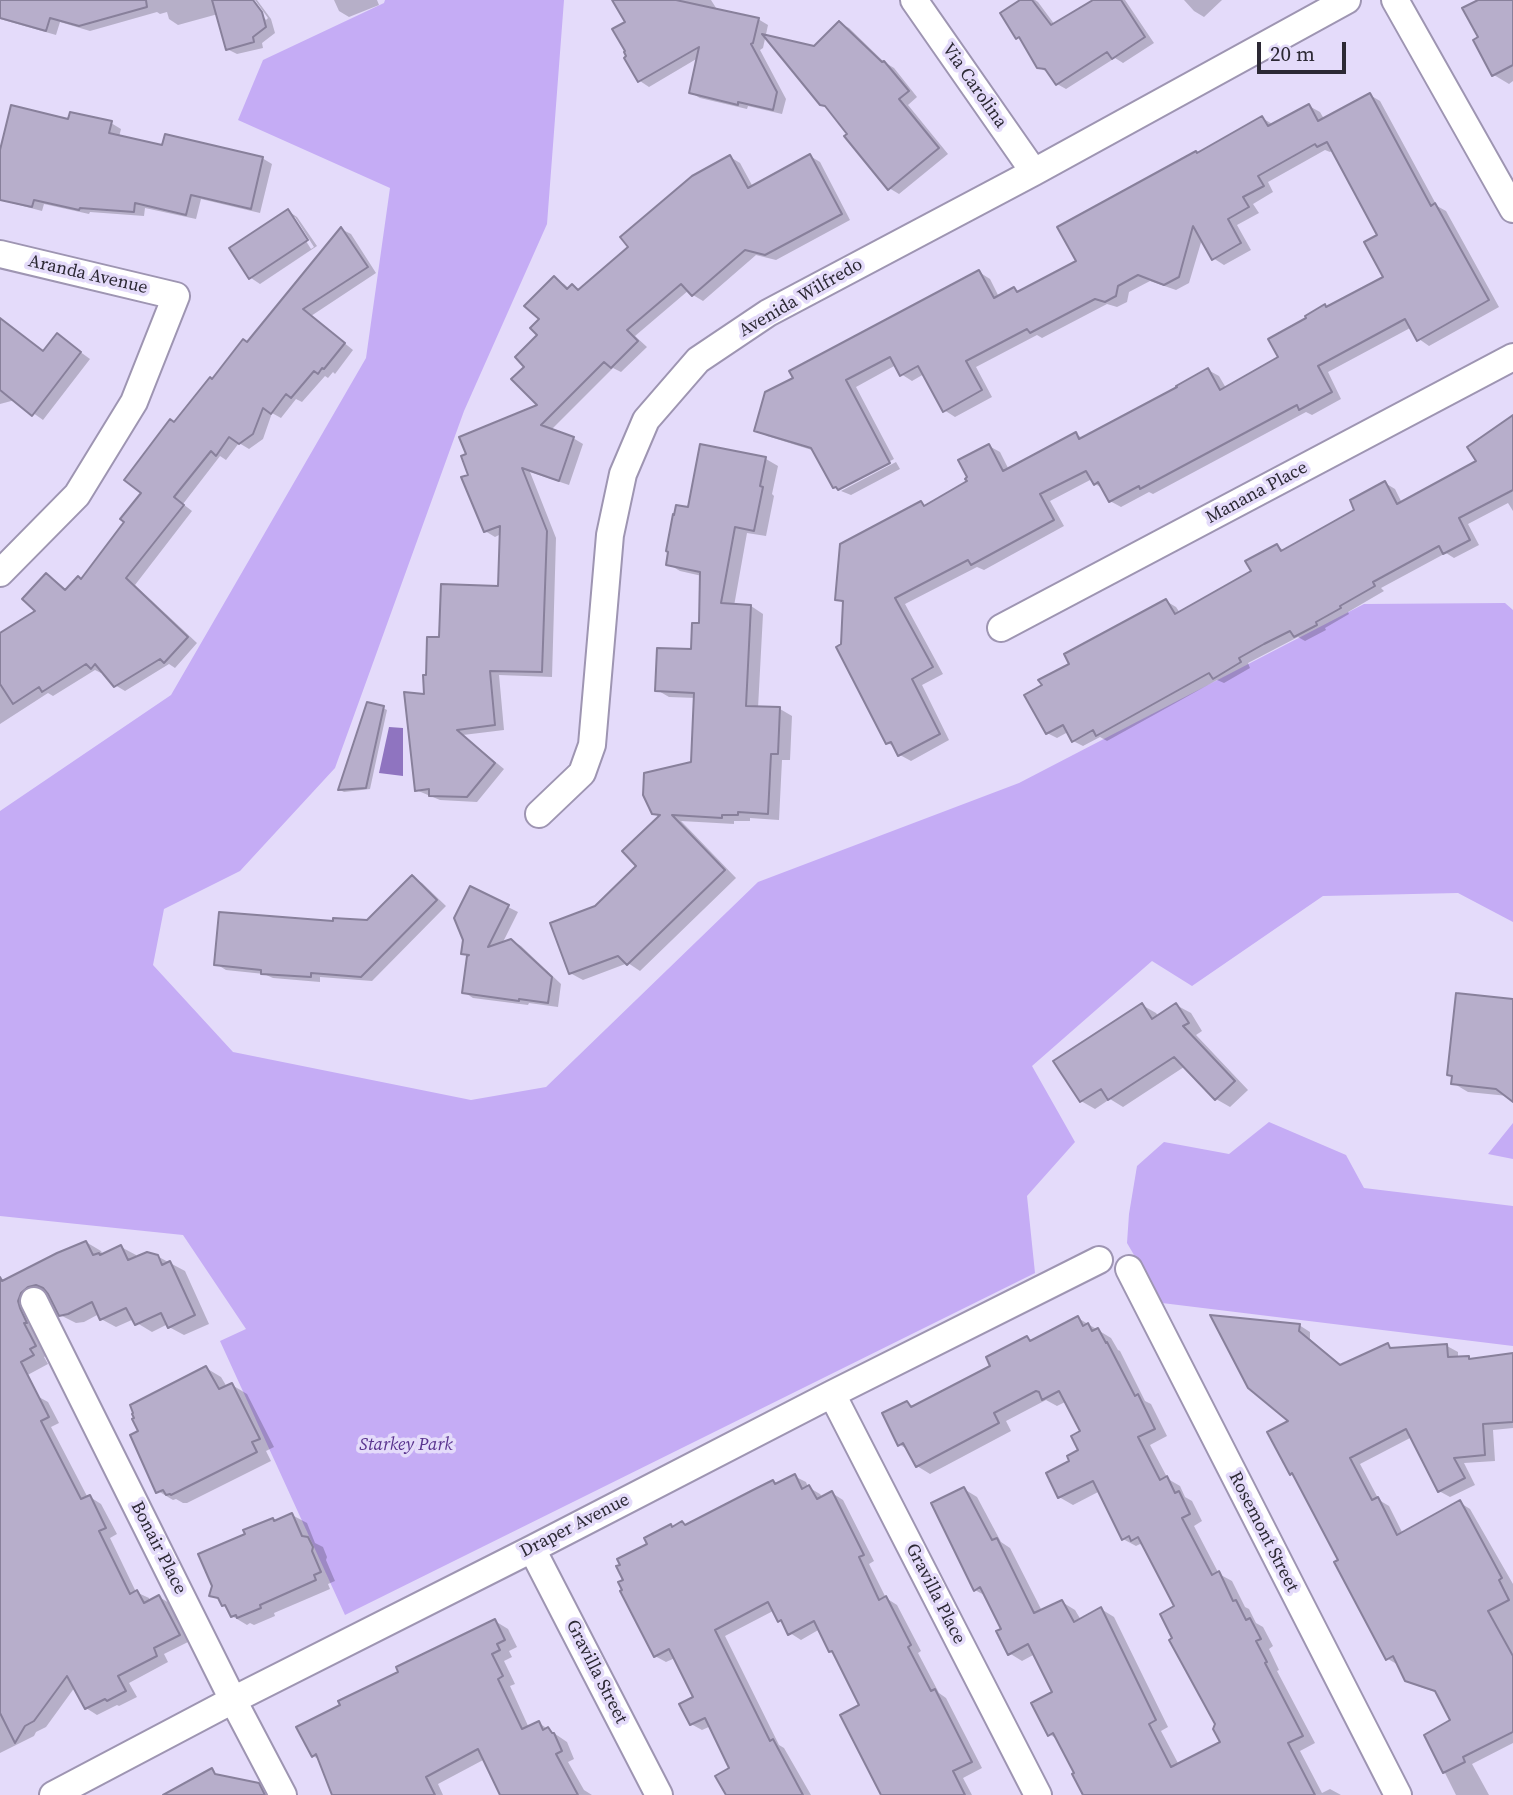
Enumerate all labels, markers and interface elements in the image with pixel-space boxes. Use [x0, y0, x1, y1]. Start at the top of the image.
scale bar [1261, 28, 1350, 72]
street label: Via Carolina [937, 39, 1011, 133]
text: 20 m [1270, 39, 1315, 68]
street label: Aranda Avenue [26, 251, 150, 299]
street label: Avenida Wilfredo [735, 254, 867, 342]
street label: Manana Place [1202, 457, 1312, 529]
park label: Starkey Park [359, 1434, 453, 1456]
street label: Rosemont Street [1223, 1468, 1303, 1596]
street label: Draper Avenue [517, 1489, 633, 1563]
street label: Bonair Place [125, 1498, 191, 1598]
street label: Gravilla Place [900, 1540, 970, 1648]
street label: Gravilla Street [561, 1617, 631, 1727]

